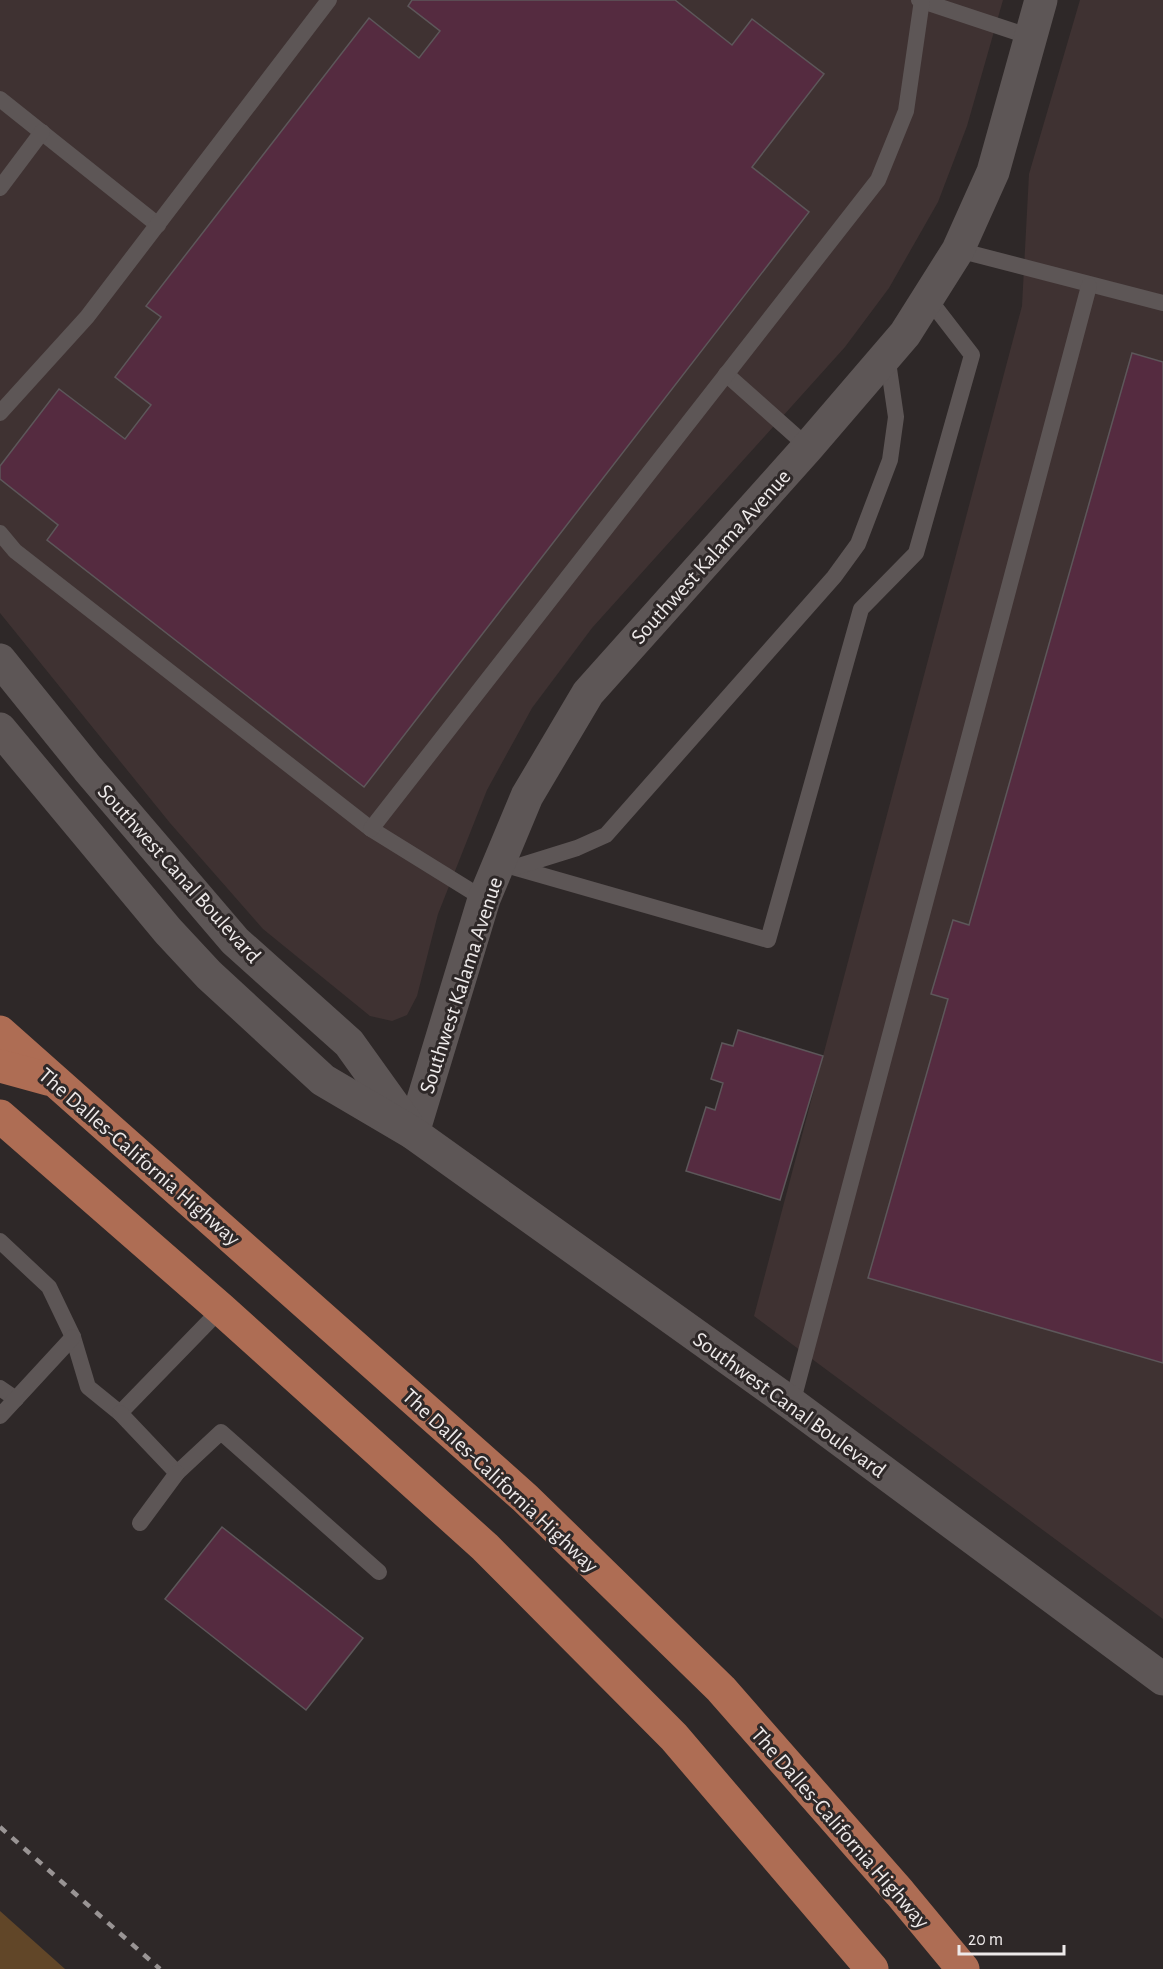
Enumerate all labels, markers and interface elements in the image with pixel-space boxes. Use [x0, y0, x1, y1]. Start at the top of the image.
street label: Southwest Kalama Avenue [627, 465, 795, 648]
street label: Southwest Canal Boulevard [93, 780, 265, 967]
street label: Southwest Kalama Avenue [416, 874, 506, 1096]
street label: The Dalles-California Highway [35, 1064, 245, 1250]
street label: Southwest Canal Boulevard [689, 1328, 890, 1482]
street label: The Dalles-California Highway [398, 1384, 603, 1577]
street label: The Dalles-California Highway [747, 1723, 934, 1933]
scale bar [959, 1918, 1064, 1956]
text: 20 m [968, 1931, 1003, 1949]

